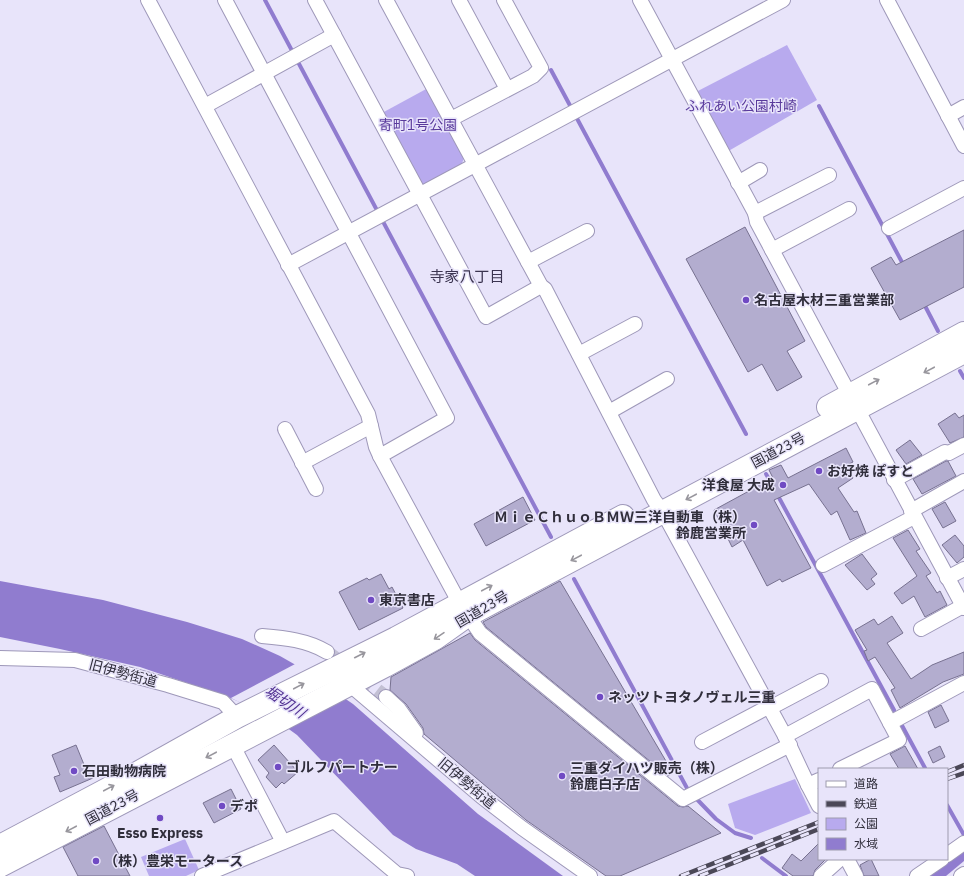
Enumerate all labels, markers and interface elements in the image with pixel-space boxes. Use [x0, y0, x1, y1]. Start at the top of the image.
park label: ふれあい公園村崎 [685, 97, 797, 115]
park label: 寄町1号公園 [379, 116, 457, 134]
district label: 寺家八丁目 [429, 267, 505, 286]
place label: 名古屋木材三重営業部 [754, 291, 894, 309]
marker: 名古屋木材三重営業部 [741, 295, 751, 305]
one-way arrow [924, 367, 936, 374]
one-way arrow [867, 378, 879, 385]
street label: 国道23号 [748, 428, 808, 472]
place label: お好焼 ぽすと [827, 462, 914, 480]
marker: お好焼 ぽすと [814, 466, 824, 476]
place label: 洋食屋 大成 [702, 476, 775, 494]
marker: 洋食屋 大成 [778, 480, 788, 490]
one-way arrow [685, 493, 697, 501]
place label: ＭｉｅＣｈｕｏＢＭＷ三洋自動車（株） 鈴鹿営業所 [494, 508, 746, 542]
marker: ＭｉｅＣｈｕｏＢＭＷ三洋自動車（株） 鈴鹿営業所 [749, 520, 759, 530]
one-way arrow [571, 555, 583, 562]
one-way arrow [481, 583, 493, 591]
street label: 国道23号 [452, 587, 512, 631]
place label: 東京書店 [379, 591, 435, 609]
marker: 東京書店 [366, 595, 376, 605]
one-way arrow [434, 632, 445, 640]
one-way arrow [353, 651, 365, 658]
street label: 旧伊勢街道 [87, 655, 159, 691]
water label: 堀切川 [261, 681, 311, 723]
one-way arrow [293, 681, 305, 689]
place label: ネッツトヨタノヴェル三重 [608, 688, 776, 706]
marker: ネッツトヨタノヴェル三重 [595, 692, 605, 702]
one-way arrow [205, 752, 217, 759]
street label: 旧伊勢街道 [434, 754, 500, 812]
place label: ゴルフパートナー [286, 758, 398, 776]
place label: 三重ダイハツ販売（株） 鈴鹿白子店 [570, 759, 724, 793]
place label: 石田動物病院 [82, 762, 166, 780]
marker: ゴルフパートナー [273, 762, 283, 772]
marker: 石田動物病院 [69, 766, 79, 776]
legend [818, 768, 948, 860]
marker: 三重ダイハツ販売（株） 鈴鹿白子店 [557, 771, 567, 781]
text: 道路 [854, 776, 878, 791]
one-way arrow [103, 784, 115, 792]
street label: 国道23号 [82, 785, 142, 829]
text: 鉄道 [854, 796, 878, 811]
place label: デポ [230, 797, 258, 815]
marker: デポ [217, 801, 227, 811]
marker: Esso Express [155, 813, 165, 823]
text: 公園 [854, 816, 878, 831]
place label: Esso Express [117, 824, 203, 842]
one-way arrow [66, 825, 78, 833]
text: 水域 [854, 836, 878, 851]
place label: （株）豊栄モータース [104, 852, 243, 870]
marker: （株）豊栄モータース [91, 856, 101, 866]

